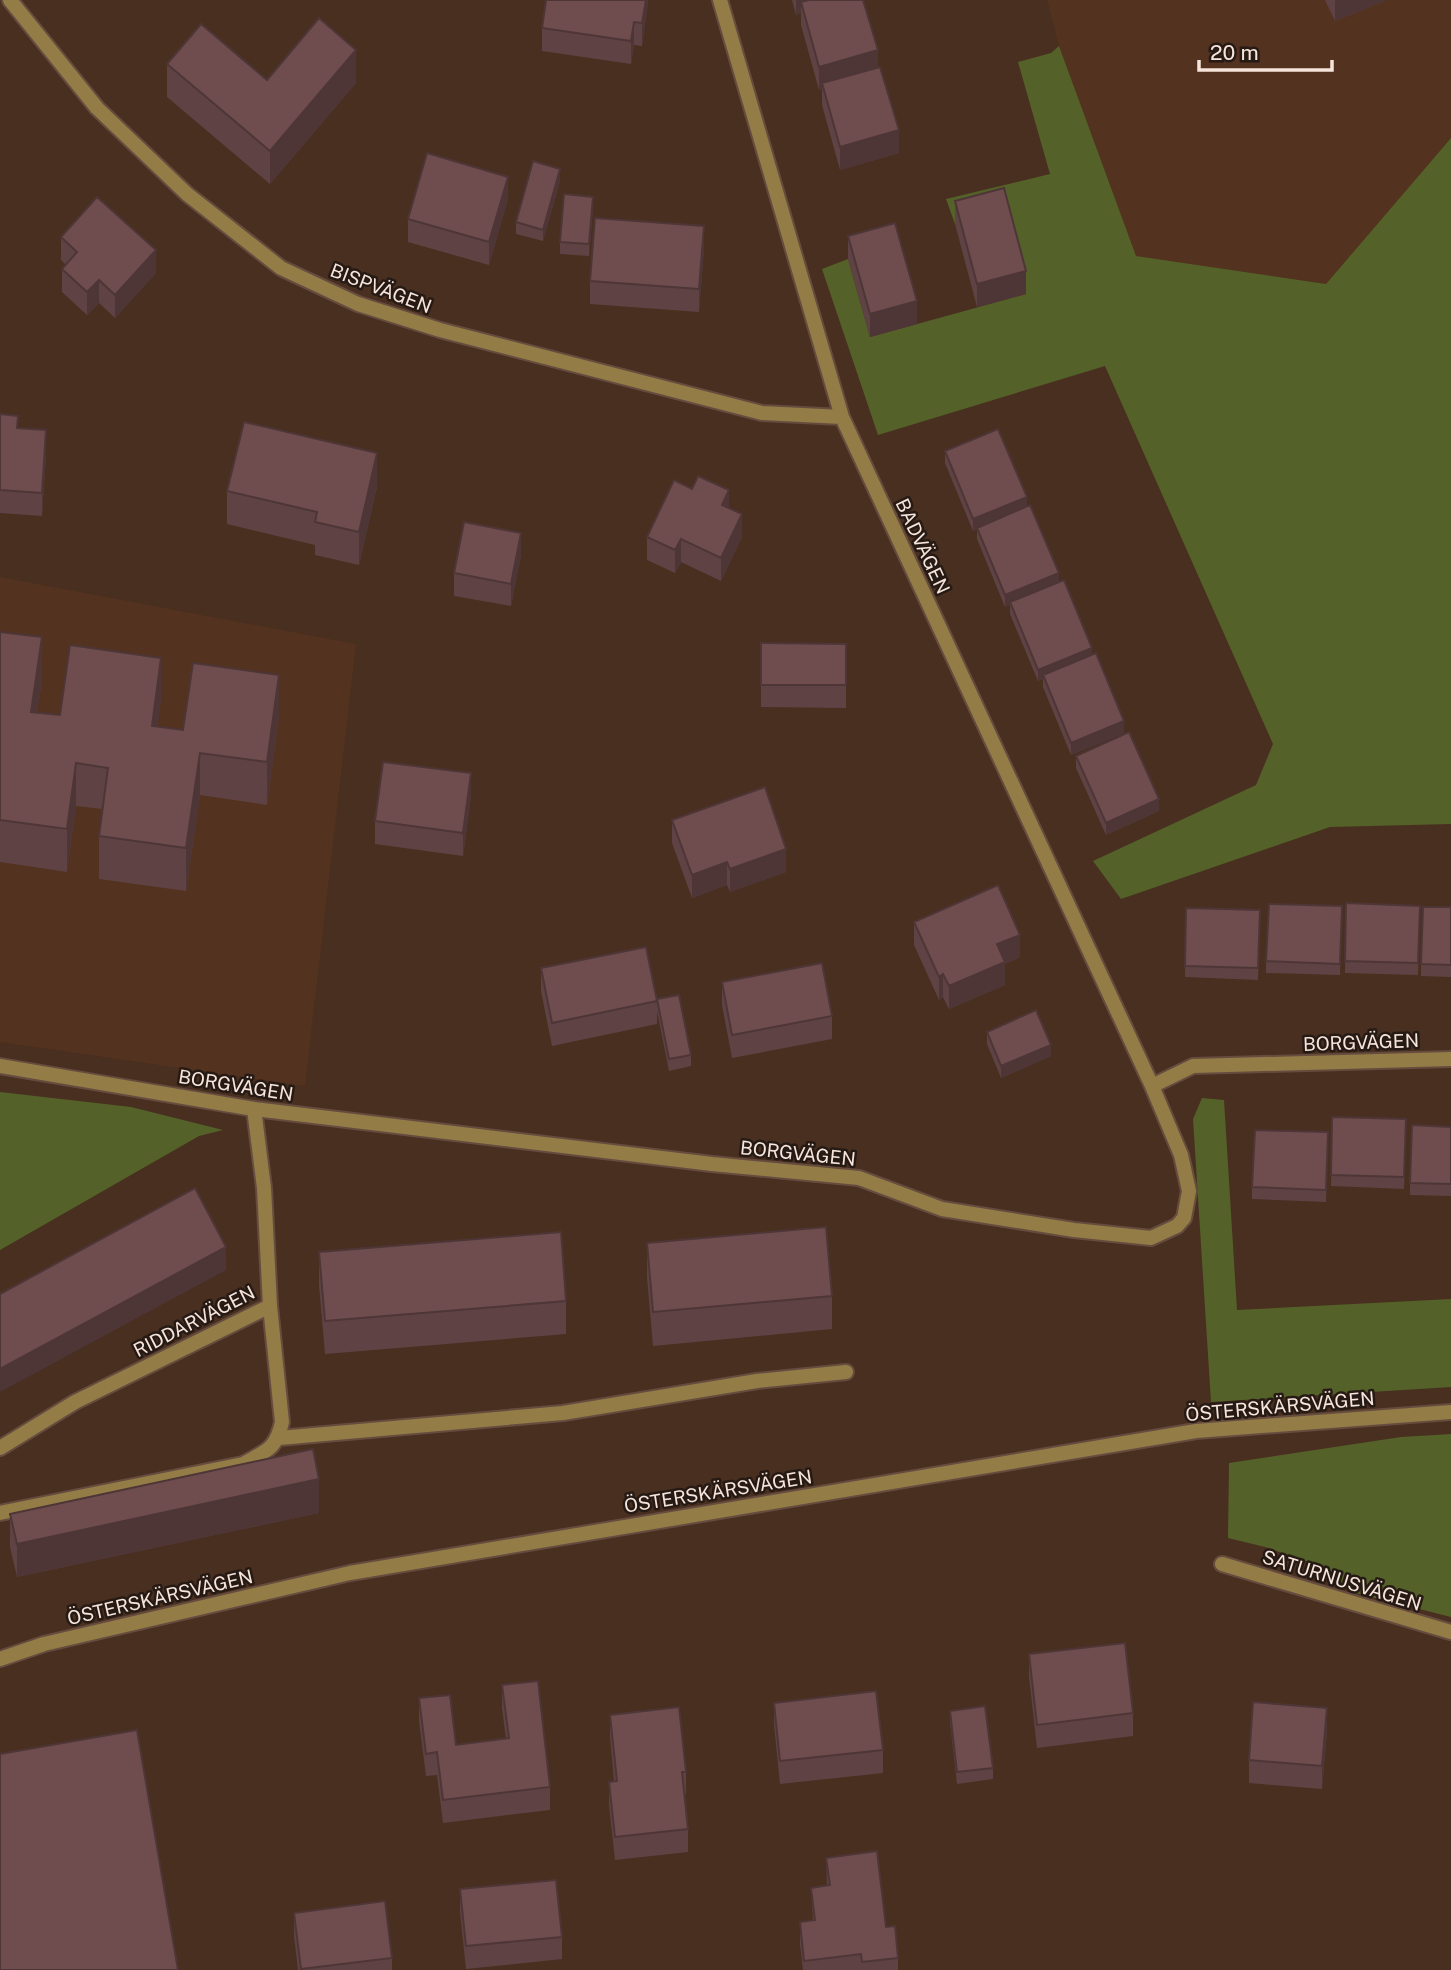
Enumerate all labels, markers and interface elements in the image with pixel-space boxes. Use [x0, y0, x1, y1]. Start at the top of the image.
scale bar [1199, 28, 1332, 72]
text: 20 m [1210, 40, 1259, 65]
street label: BISPVÄGEN [327, 259, 435, 317]
street label: BADVÄGEN [891, 495, 955, 597]
street label: BORGVÄGEN [1303, 1029, 1419, 1055]
street label: BORGVÄGEN [177, 1065, 295, 1105]
street label: BORGVÄGEN [739, 1136, 857, 1170]
street label: RIDDARVÄGEN [130, 1281, 258, 1361]
street label: ÖSTERSKÄRSVÄGEN [1185, 1387, 1375, 1425]
street label: ÖSTERSKÄRSVÄGEN [623, 1465, 813, 1517]
street label: SATURNUSVÄGEN [1260, 1545, 1424, 1615]
street label: ÖSTERSKÄRSVÄGEN [65, 1565, 255, 1629]

